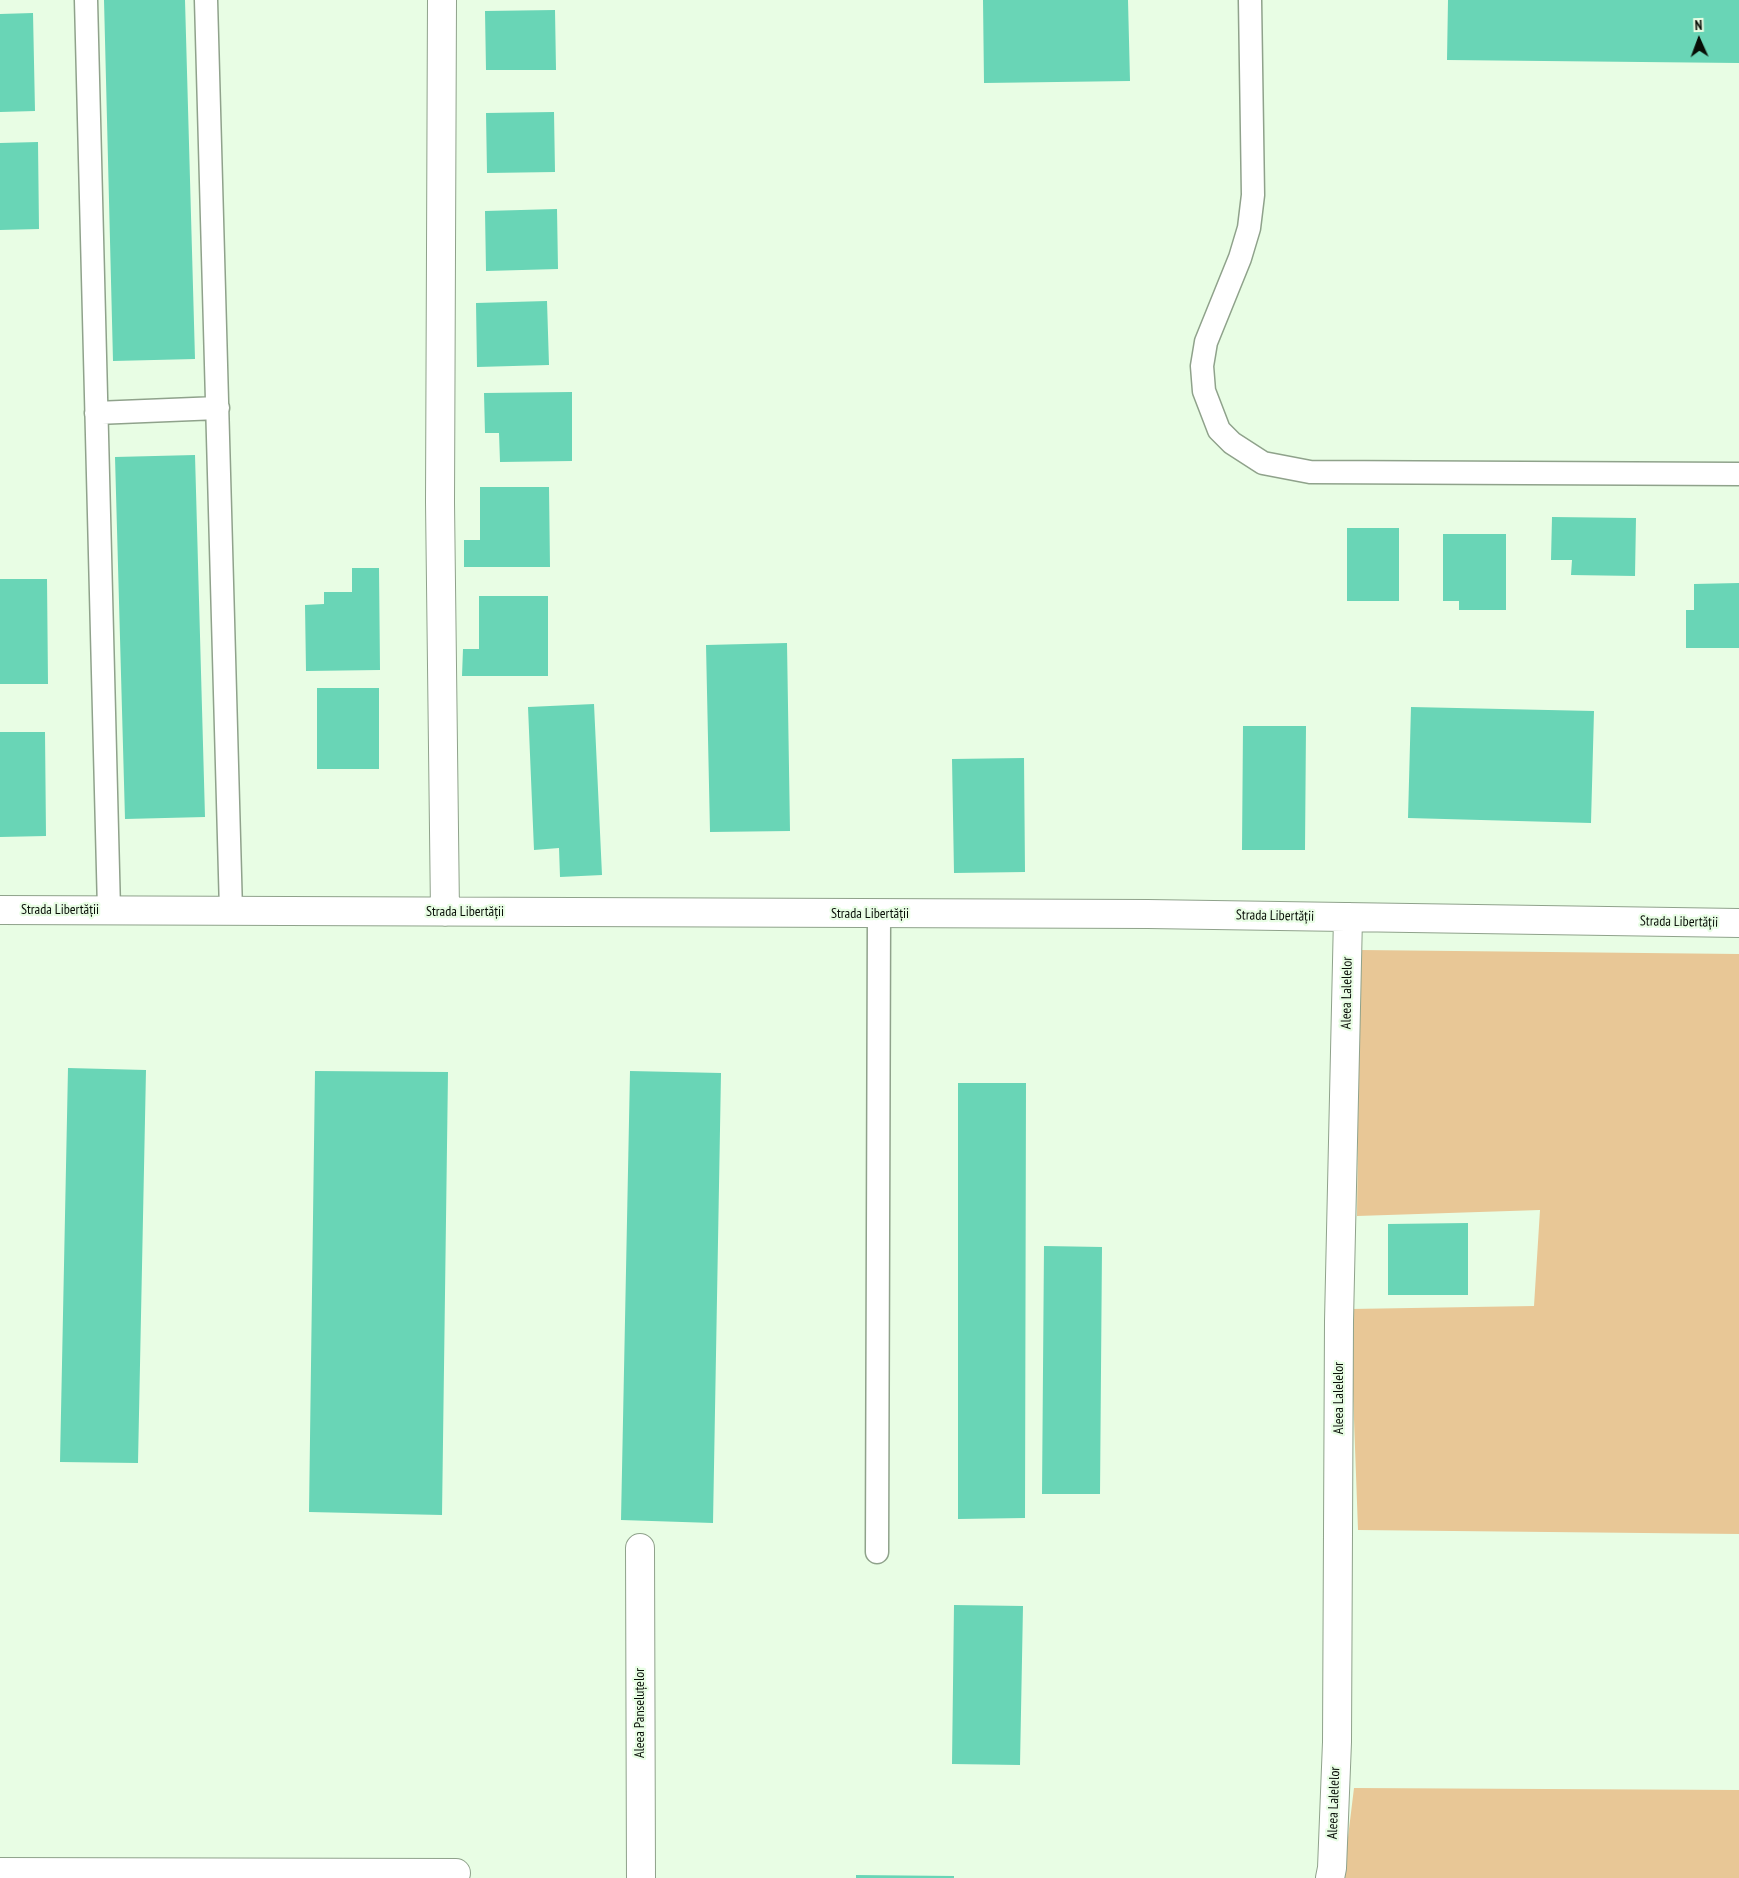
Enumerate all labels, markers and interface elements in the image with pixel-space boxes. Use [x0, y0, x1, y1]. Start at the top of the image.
north arrow [1674, 15, 1724, 65]
text: N [1694, 16, 1703, 34]
street label: Strada Libertății [21, 902, 99, 918]
street label: Strada Libertății [426, 904, 504, 920]
street label: Strada Libertății [831, 906, 909, 922]
street label: Strada Libertății [1236, 907, 1314, 925]
street label: Strada Libertății [1640, 913, 1718, 931]
street label: Aleea Lalelelor [1338, 957, 1356, 1029]
street label: Aleea Lalelelor [1331, 1362, 1347, 1434]
street label: Aleea Panseluțelor [632, 1668, 648, 1758]
street label: Aleea Lalelelor [1324, 1767, 1344, 1839]

